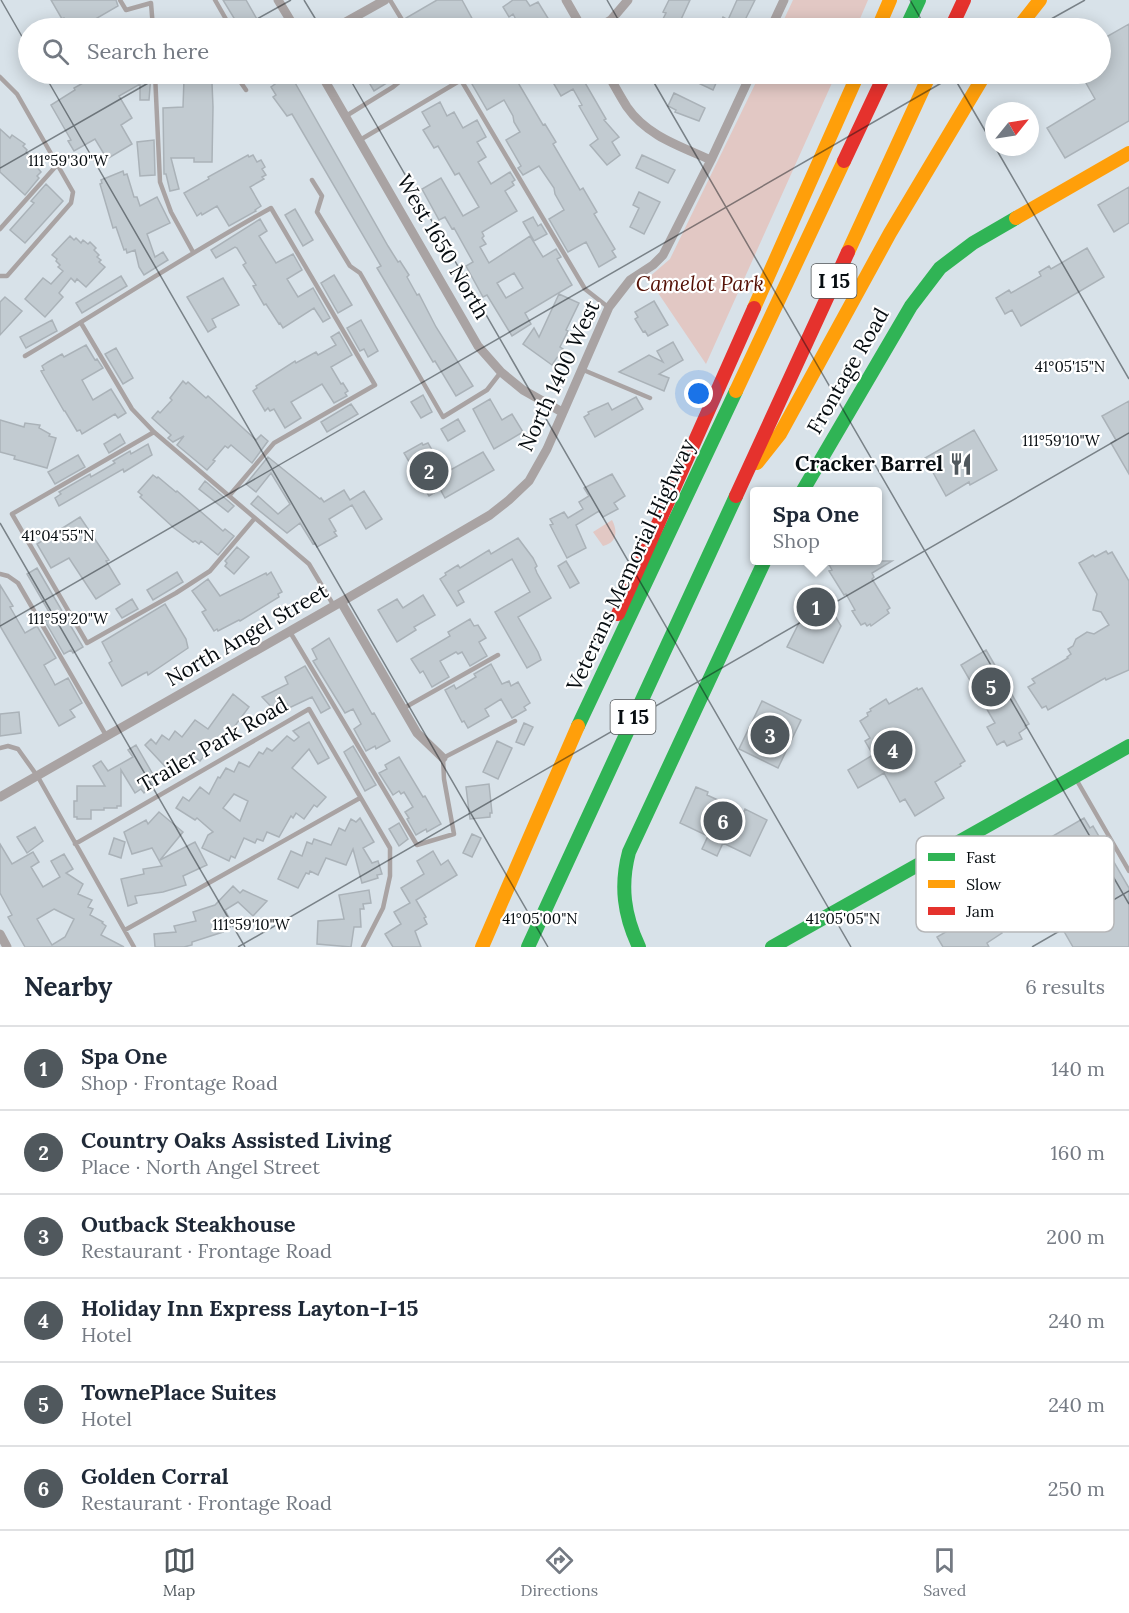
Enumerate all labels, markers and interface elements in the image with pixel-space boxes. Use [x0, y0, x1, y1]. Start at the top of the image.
search box [18, 18, 1111, 84]
icon: search [39, 35, 72, 68]
text: Search here [87, 37, 209, 65]
north arrow [985, 102, 1039, 156]
text: 111°59'30"W [28, 151, 109, 170]
street label: West 1650 North [391, 170, 496, 324]
road number: I 15 [812, 264, 856, 298]
park label: Camelot Park [636, 270, 764, 297]
street label: North 1400 West [512, 295, 606, 456]
street label: Frontage Road [801, 303, 895, 439]
text: 41°05'15"N [1035, 357, 1105, 376]
your location [684, 379, 713, 408]
text: 111°59'10"W [1022, 431, 1101, 450]
street label: Veterans Memorial Highway [560, 434, 701, 696]
pin: 2 [410, 448, 448, 494]
place label: Cracker Barrel [795, 450, 943, 477]
restaurant icon: Cracker Barrel [948, 451, 974, 477]
popup [750, 487, 882, 565]
text: Spa One [773, 500, 859, 528]
text: 41°04'55"N [21, 526, 95, 545]
text: Shop [773, 528, 820, 553]
street label: North Angel Street [161, 577, 334, 692]
pin: 1 [796, 584, 836, 630]
text: 111°59'20"W [28, 609, 109, 628]
pin: 5 [972, 664, 1010, 710]
street label: Trailer Park Road [133, 691, 292, 798]
road number: I 15 [610, 700, 656, 734]
pin: 3 [750, 712, 790, 758]
pin: 4 [874, 728, 912, 772]
pin: 6 [704, 798, 742, 844]
legend [916, 836, 1114, 932]
text: Fast [966, 847, 997, 867]
text: Slow [966, 874, 1002, 894]
text: Jam [965, 901, 994, 921]
text: 41°05'00"N [502, 909, 578, 928]
text: 41°05'05"N [806, 909, 880, 928]
text: 111°59'10"W [212, 915, 291, 934]
text: Nearby [24, 970, 112, 1003]
text: 6 results [1025, 974, 1105, 999]
text: Spa One [81, 1042, 167, 1070]
text: 1 [39, 1056, 48, 1081]
text: 140 m [1051, 1056, 1105, 1081]
text: Shop · Frontage Road [81, 1070, 278, 1095]
text: Country Oaks Assisted Living [81, 1126, 391, 1154]
text: 2 [38, 1140, 49, 1165]
text: 160 m [1051, 1140, 1105, 1165]
text: Place · North Angel Street [81, 1154, 320, 1179]
text: Outback Steakhouse [81, 1210, 296, 1238]
text: 3 [38, 1224, 49, 1249]
text: 200 m [1046, 1224, 1105, 1249]
text: Restaurant · Frontage Road [81, 1238, 332, 1263]
text: Holiday Inn Express Layton-I-15 [81, 1294, 418, 1322]
text: 4 [38, 1308, 49, 1333]
text: 240 m [1048, 1308, 1105, 1333]
text: Hotel [81, 1322, 132, 1347]
text: TownePlace Suites [81, 1378, 276, 1406]
text: 5 [38, 1392, 49, 1417]
text: 240 m [1048, 1392, 1105, 1417]
text: Hotel [81, 1406, 132, 1431]
text: Golden Corral [81, 1462, 229, 1490]
text: 6 [38, 1476, 49, 1501]
text: 250 m [1048, 1476, 1105, 1501]
text: Restaurant · Frontage Road [81, 1490, 332, 1515]
tab: Map [163, 1544, 196, 1600]
tab: Directions [521, 1544, 598, 1600]
tab: Saved [923, 1544, 966, 1600]

